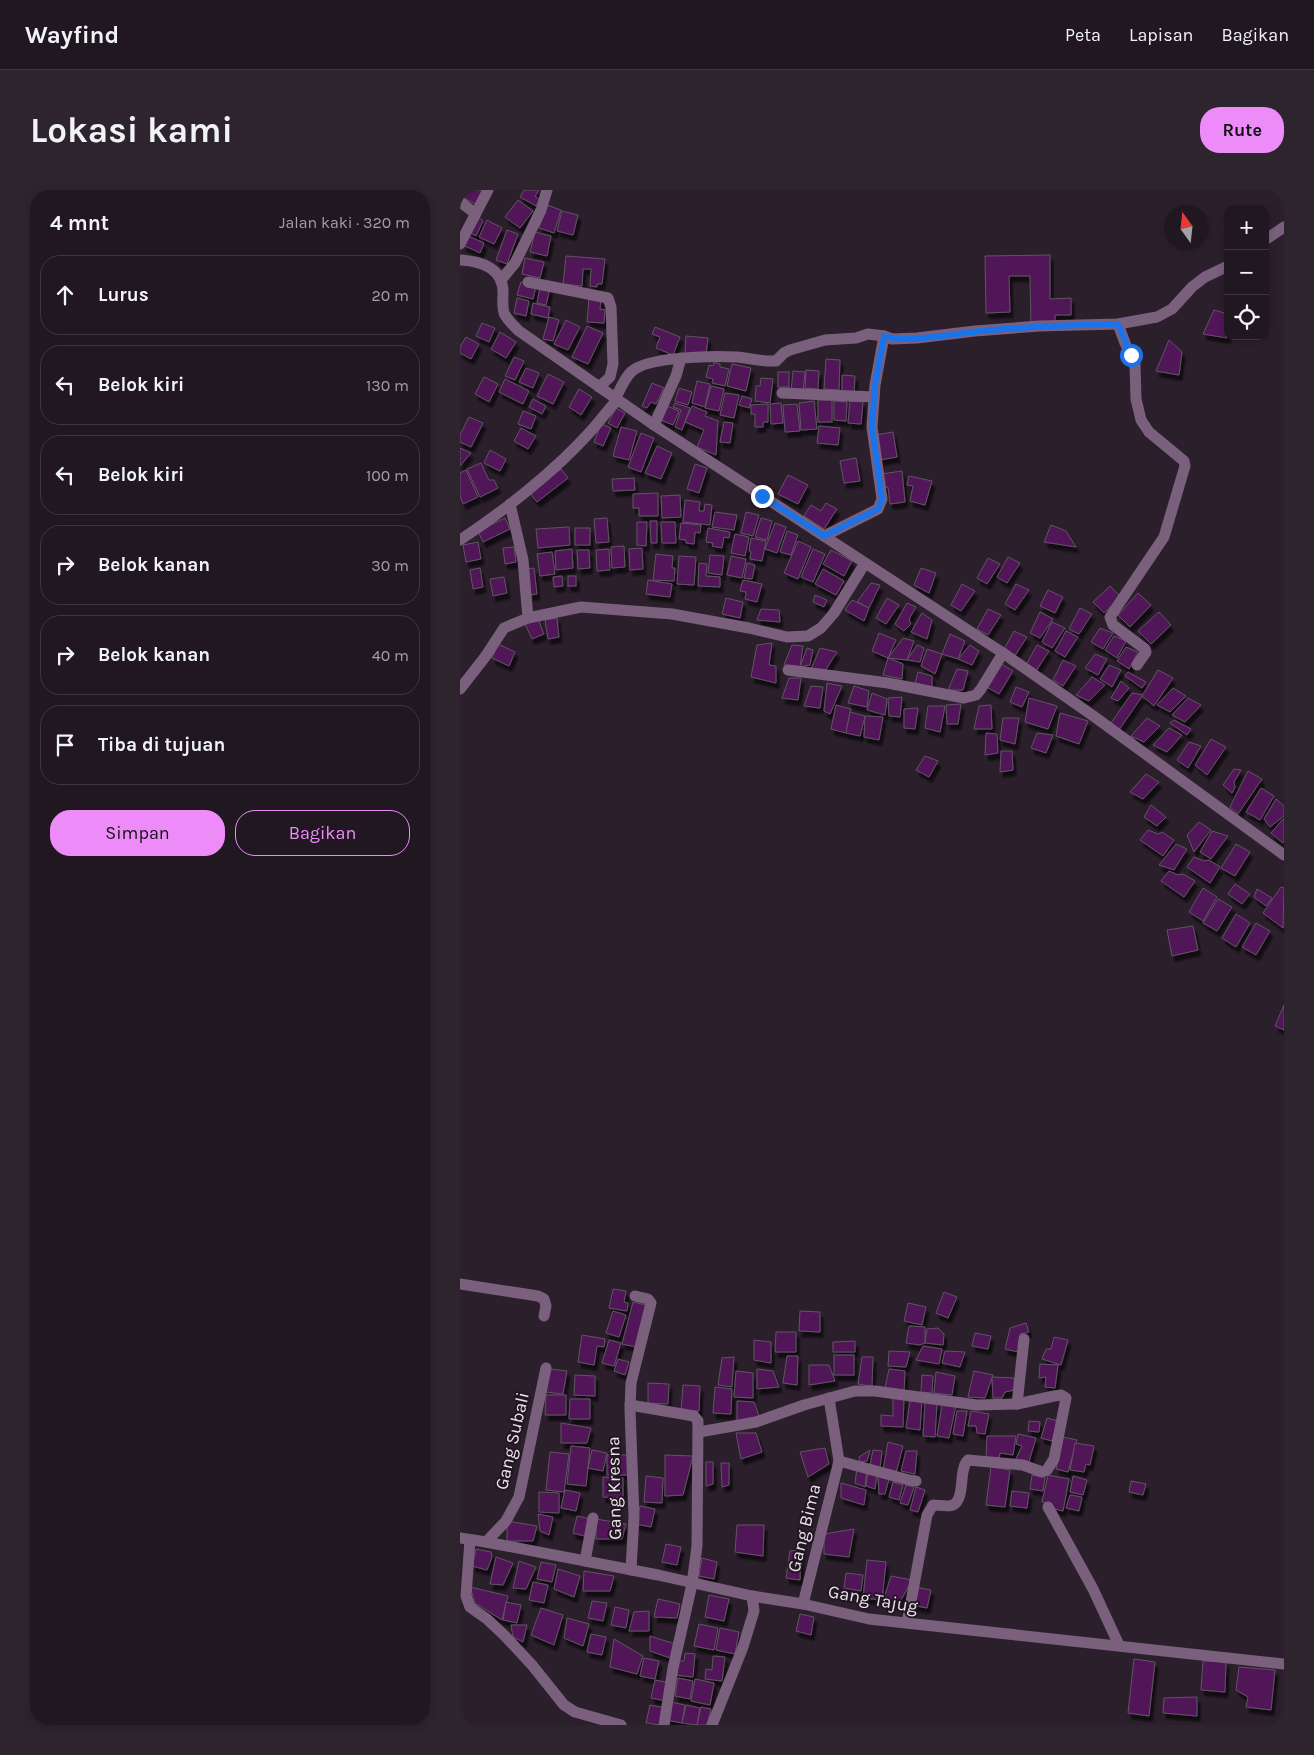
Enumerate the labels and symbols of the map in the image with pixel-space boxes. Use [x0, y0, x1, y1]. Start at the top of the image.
north arrow [1164, 205, 1209, 250]
route start [1120, 344, 1143, 367]
route end [751, 485, 774, 508]
street label: Gang Subali [490, 1390, 534, 1492]
street label: Gang Kresna [602, 1436, 626, 1540]
street label: Gang Bima [782, 1482, 826, 1574]
street label: Gang Tajug [826, 1580, 920, 1618]

